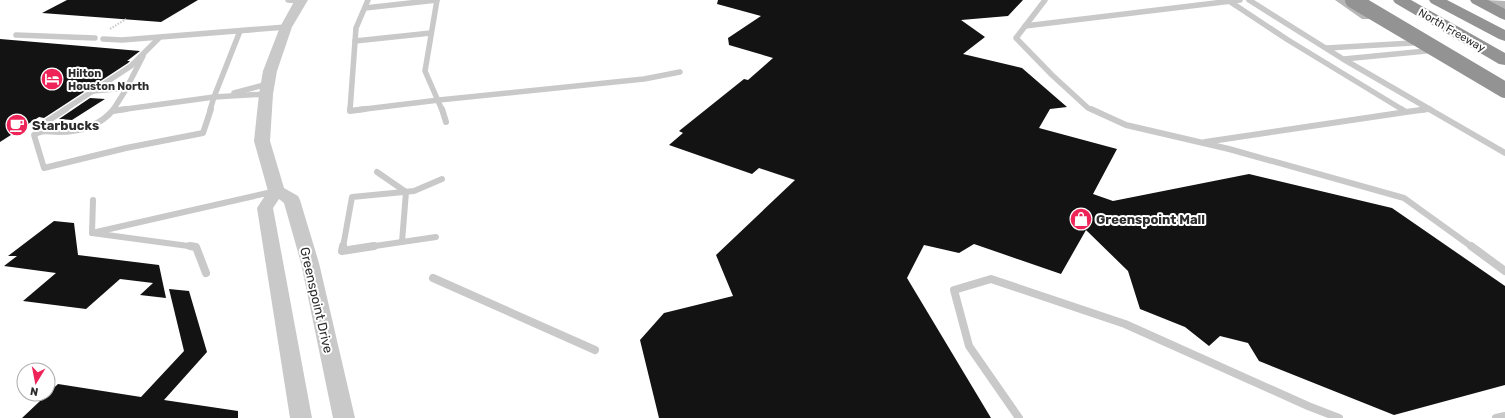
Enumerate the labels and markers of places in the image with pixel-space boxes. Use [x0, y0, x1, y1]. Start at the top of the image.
hotel icon: Hilton Houston North [39, 66, 65, 92]
place label: Hilton Houston North [68, 67, 149, 93]
cafe icon: Starbucks [4, 112, 30, 138]
place label: Starbucks [32, 118, 99, 133]
shop icon: Greenspoint Mall [1068, 206, 1094, 232]
place label: Greenspoint Mall [1096, 212, 1205, 227]

